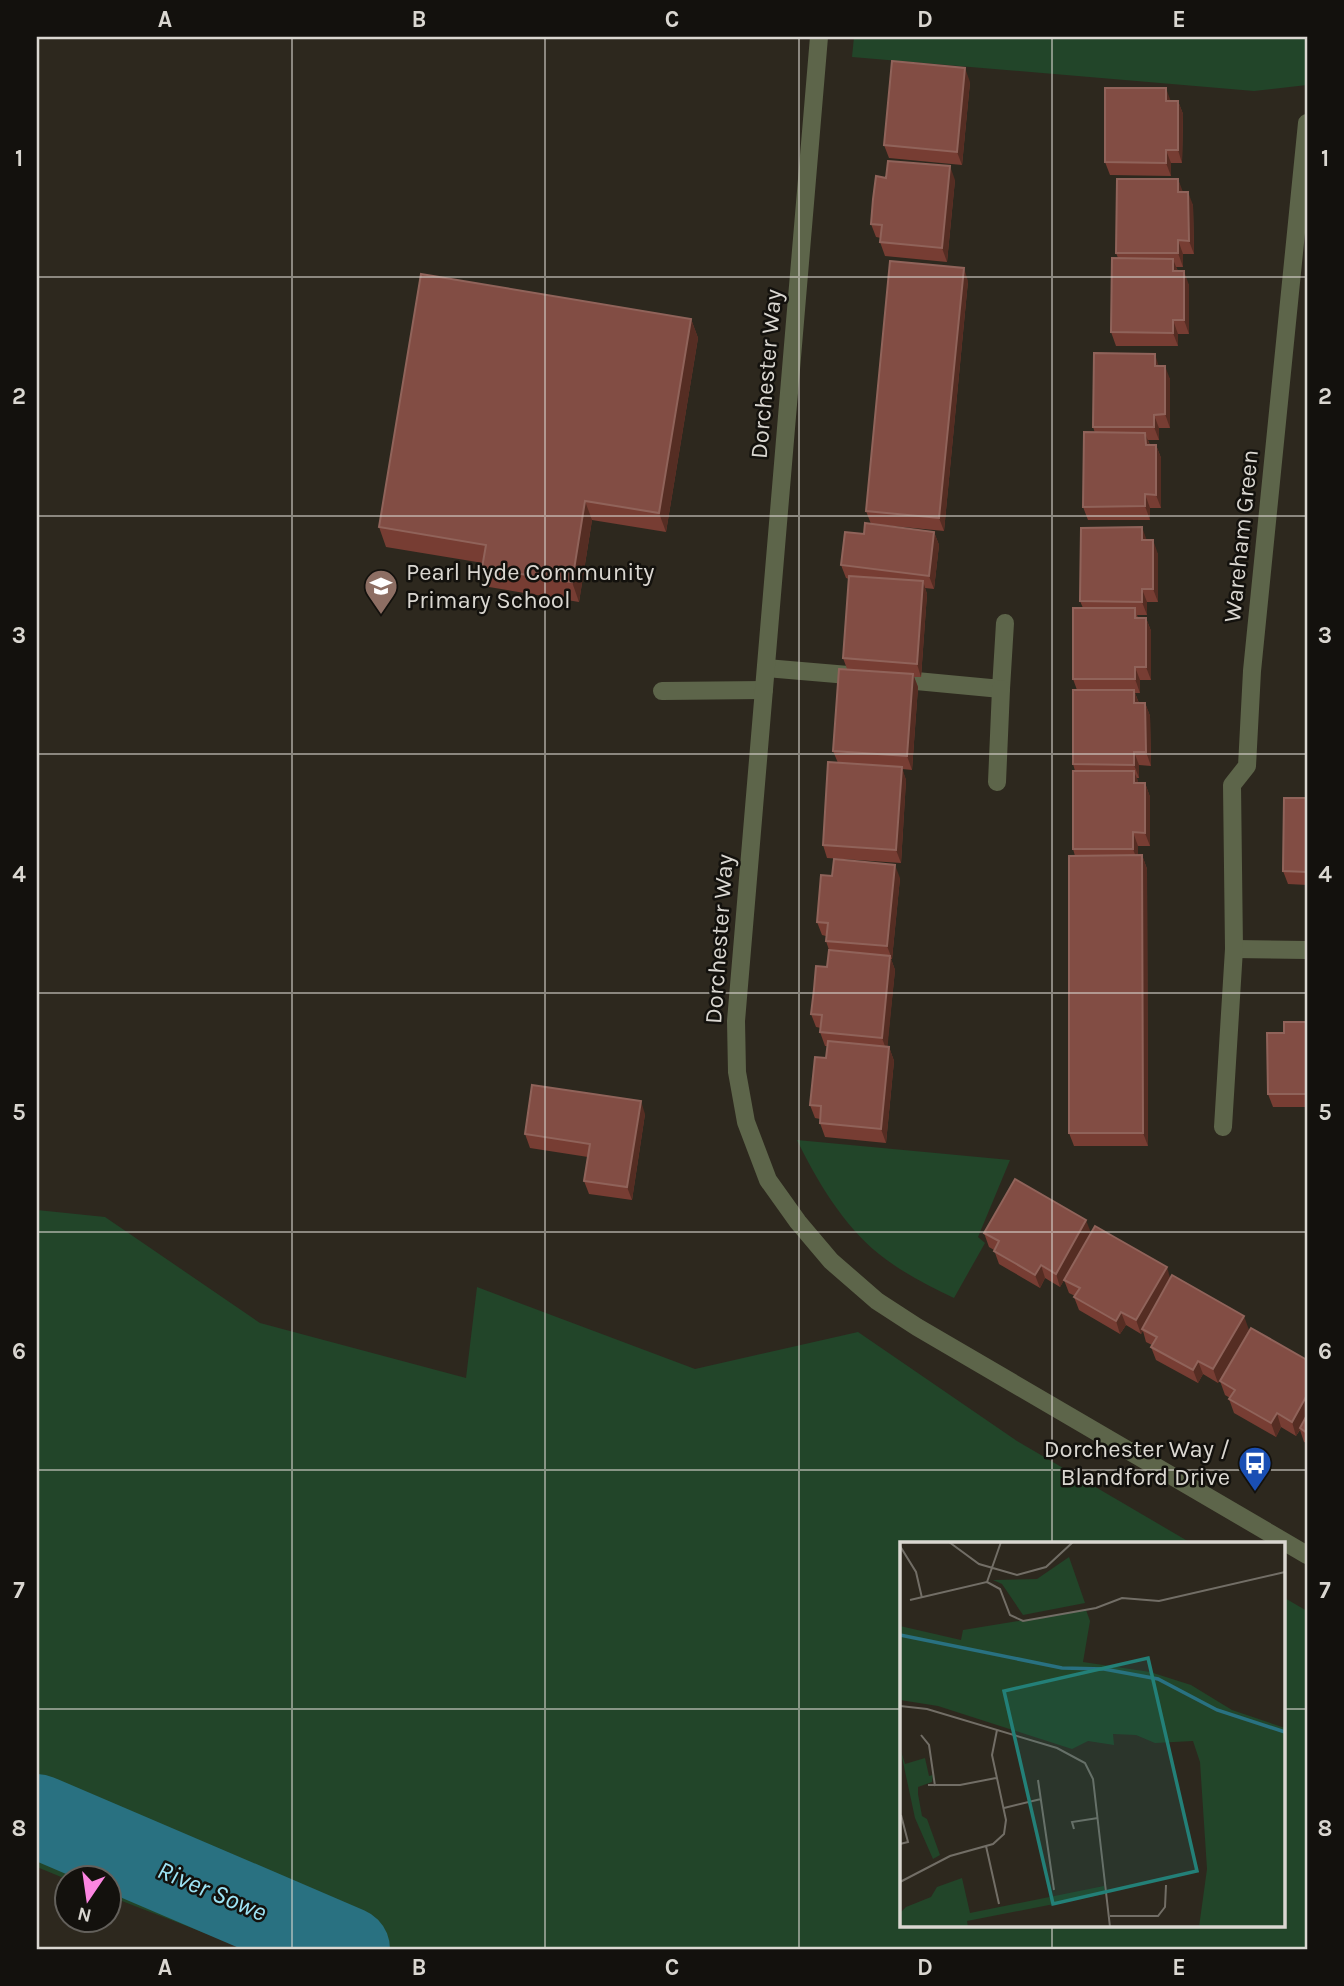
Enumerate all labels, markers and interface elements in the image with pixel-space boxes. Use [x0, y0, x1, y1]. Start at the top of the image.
text: A [158, 6, 172, 33]
text: B [412, 6, 426, 33]
text: C [665, 6, 679, 33]
text: D [917, 6, 933, 33]
text: E [1172, 6, 1186, 33]
text: 1 [15, 145, 23, 172]
text: 1 [1321, 145, 1329, 172]
street label: Dorchester Way [745, 288, 787, 460]
text: 2 [12, 383, 26, 410]
text: 2 [1318, 383, 1332, 410]
street label: Wareham Green [1218, 448, 1264, 624]
place label: Pearl Hyde Community Primary School [406, 558, 654, 614]
school or university icon: Pearl Hyde Community Primary School [362, 567, 400, 616]
text: 3 [12, 622, 26, 649]
text: 3 [1318, 622, 1332, 649]
street label: Dorchester Way [699, 853, 739, 1025]
text: 4 [12, 861, 26, 888]
text: 4 [1318, 861, 1332, 888]
text: 5 [12, 1099, 26, 1126]
text: 5 [1318, 1099, 1332, 1126]
text: 6 [12, 1338, 26, 1365]
text: 6 [1318, 1338, 1332, 1365]
place label: Dorchester Way / Blandford Drive [1044, 1435, 1230, 1491]
bus stop icon: Dorchester Way / Blandford Drive [1236, 1444, 1274, 1493]
inset map [900, 1542, 1284, 1926]
text: 7 [13, 1577, 25, 1604]
text: 7 [1319, 1577, 1331, 1604]
text: 8 [12, 1815, 26, 1842]
text: 8 [1318, 1815, 1332, 1842]
water label: River Sowe [153, 1854, 271, 1928]
north arrow [52, 1864, 122, 1934]
text: N [75, 1902, 94, 1927]
text: A [158, 1954, 172, 1981]
text: B [412, 1954, 426, 1981]
text: C [665, 1954, 679, 1981]
text: D [917, 1954, 933, 1981]
text: E [1172, 1954, 1186, 1981]

